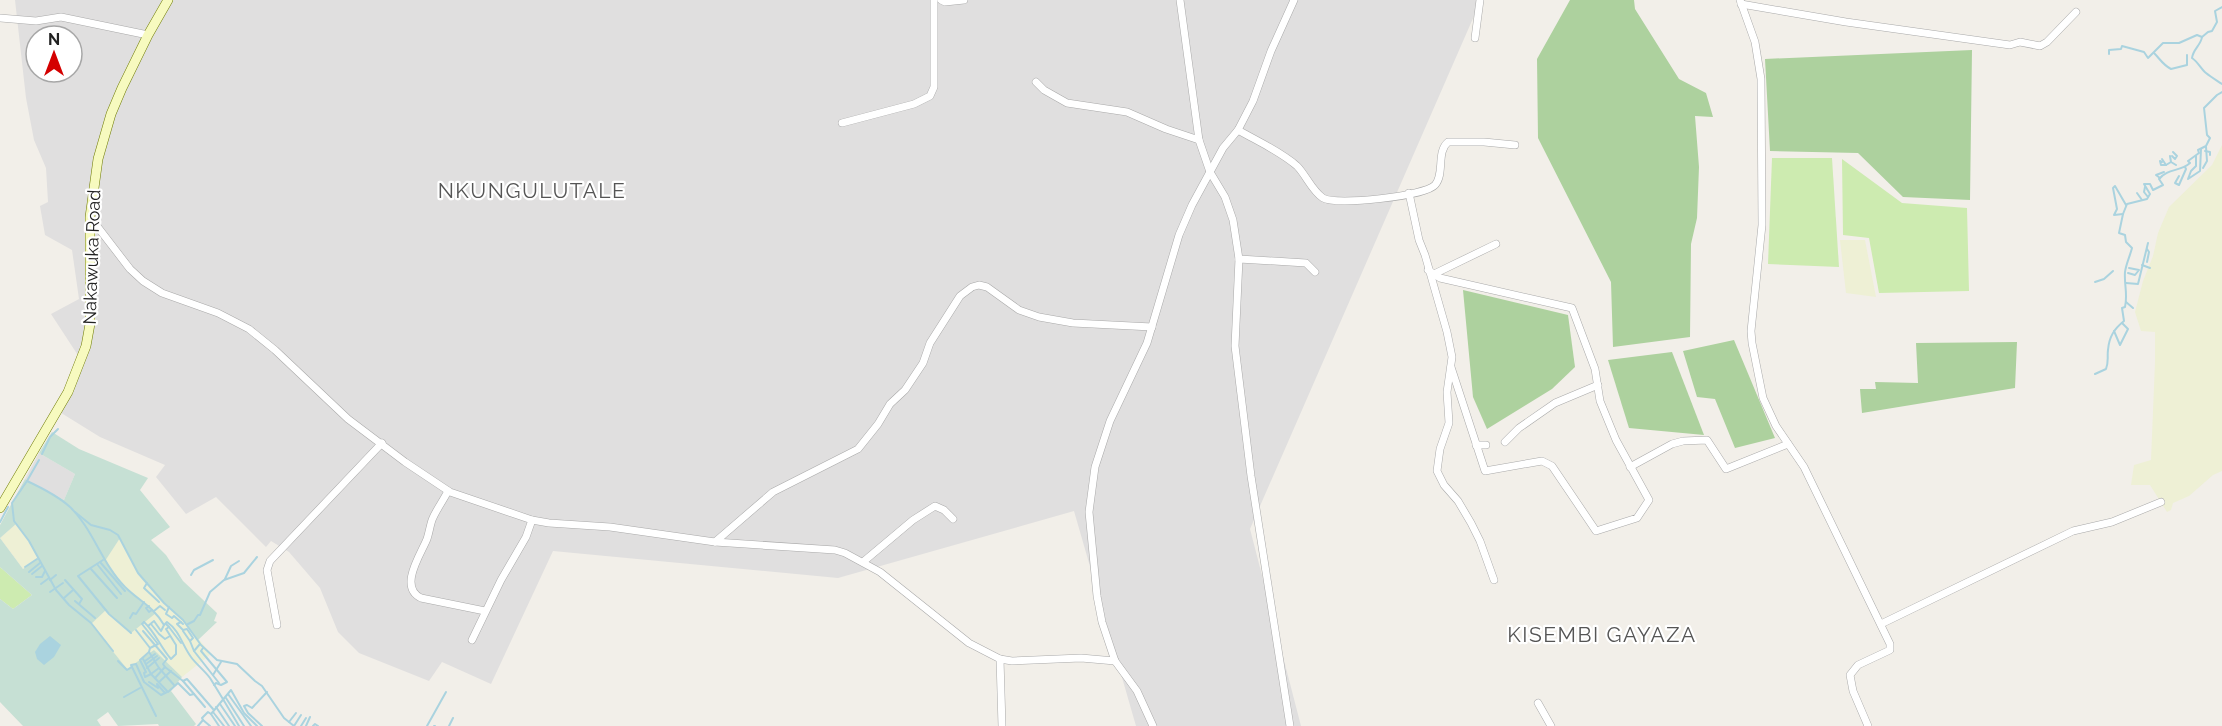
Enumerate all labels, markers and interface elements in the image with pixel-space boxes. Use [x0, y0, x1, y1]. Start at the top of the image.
north arrow [24, 24, 84, 84]
text: N [48, 30, 60, 49]
district label: NKUNGULUTALE [438, 178, 626, 203]
street label: Nakawuka Road [79, 189, 104, 325]
district label: KISEMBI GAYAZA [1507, 622, 1697, 647]

